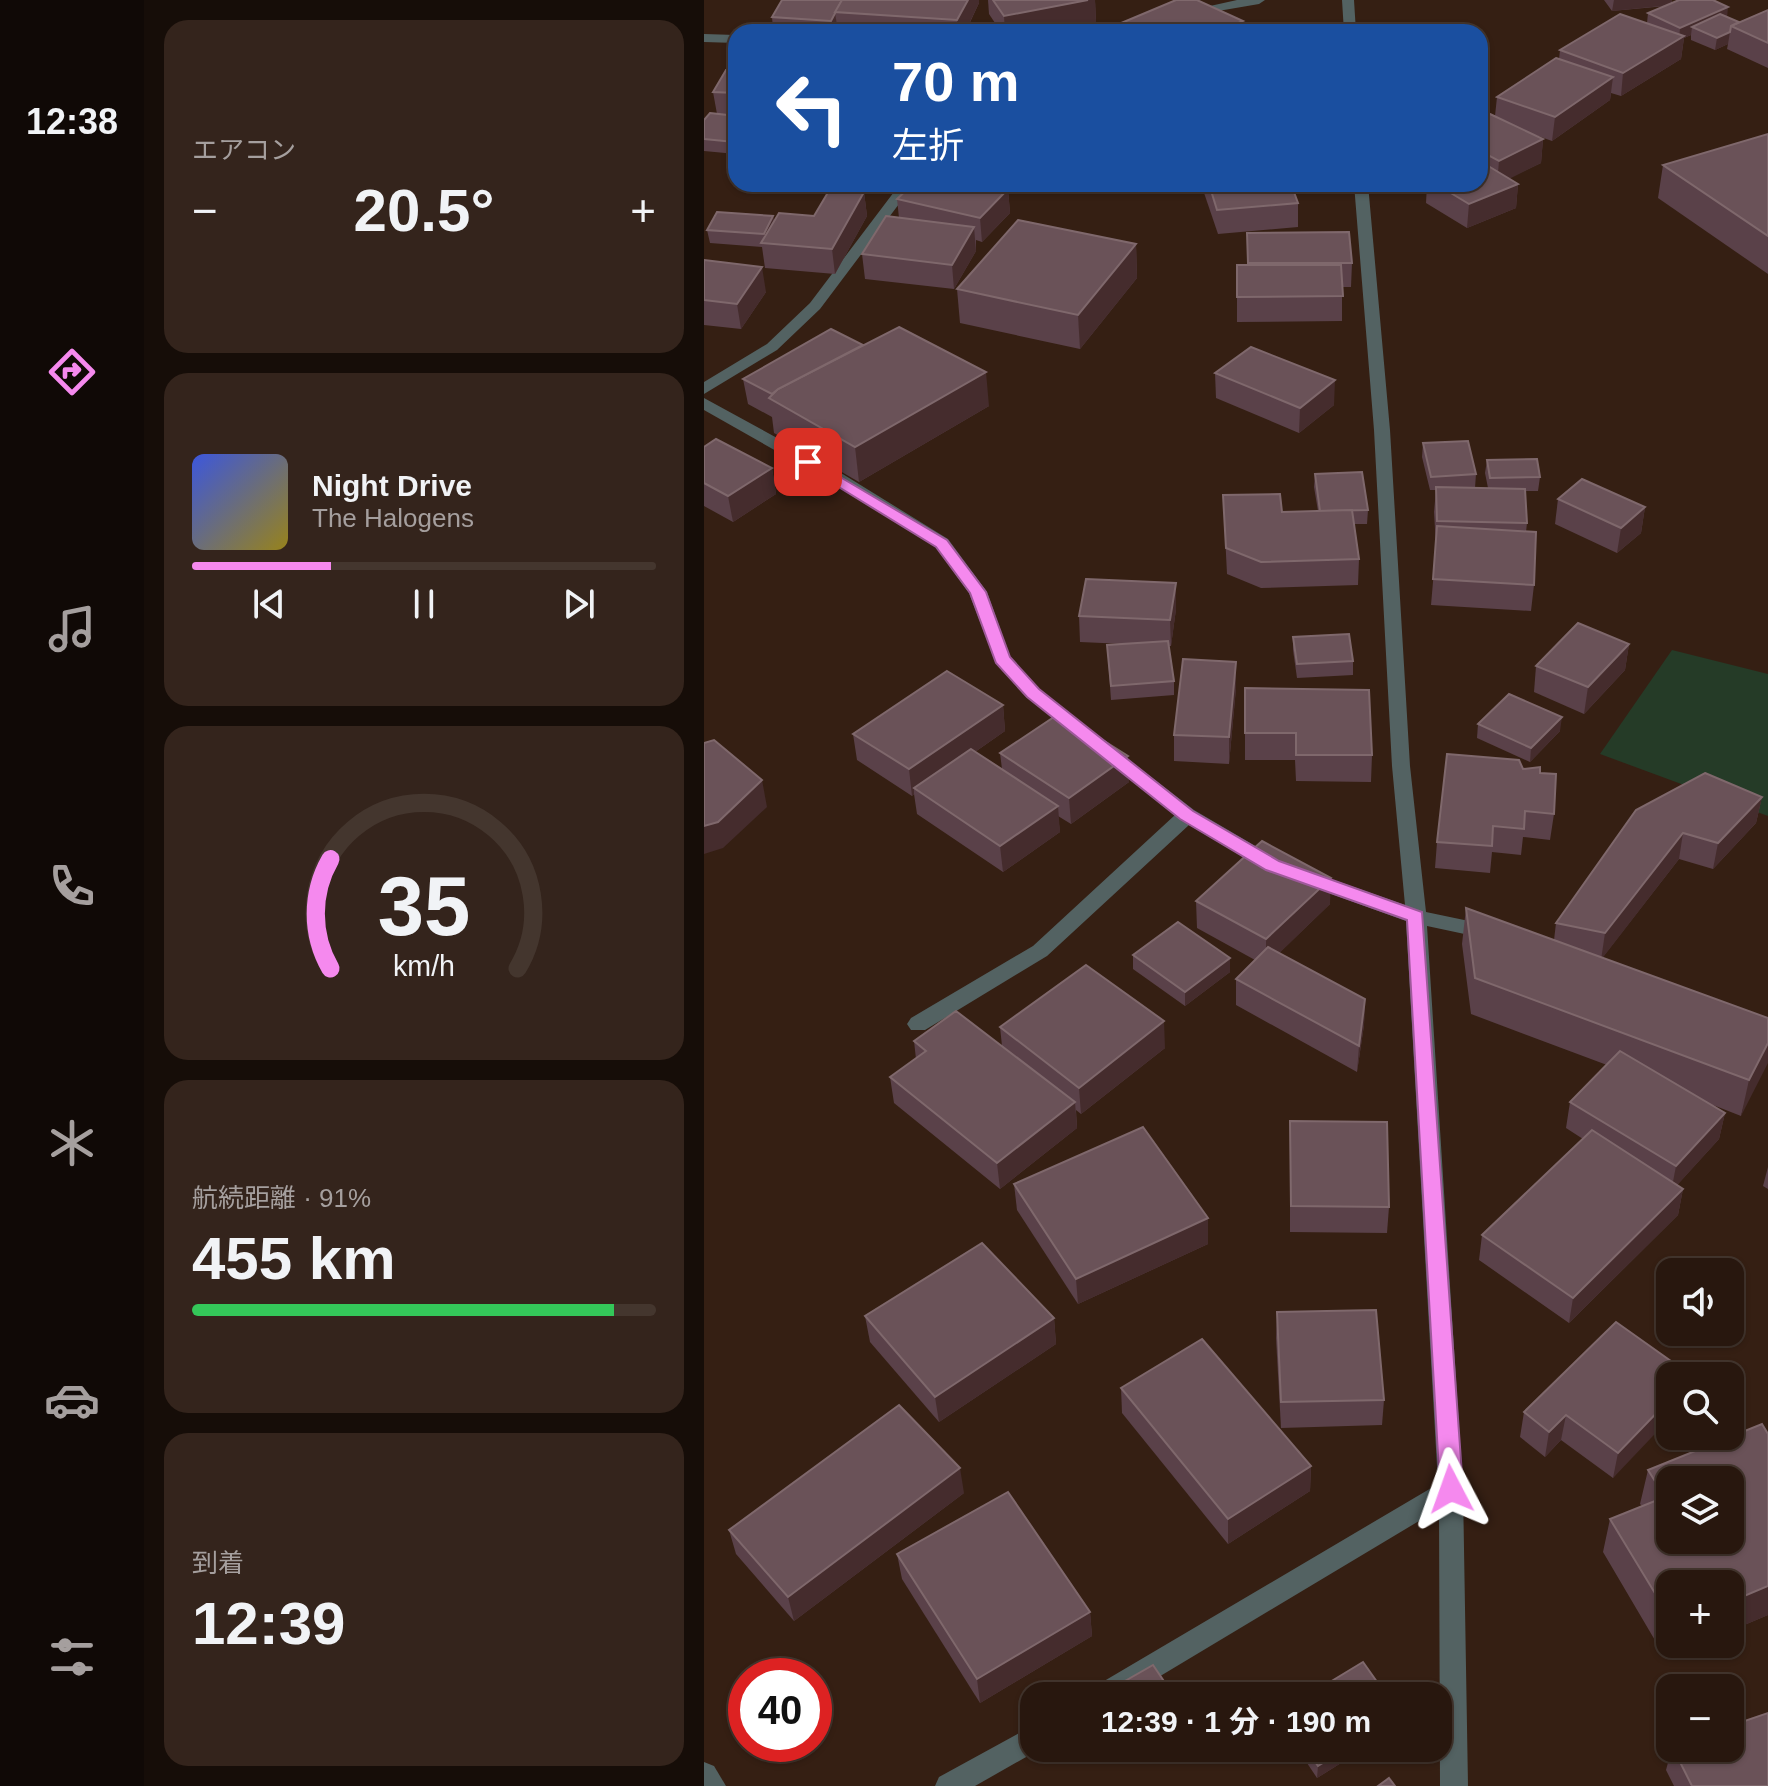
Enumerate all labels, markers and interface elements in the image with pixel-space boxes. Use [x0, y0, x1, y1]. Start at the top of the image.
text: 70 m [892, 50, 1020, 113]
icon: left [760, 56, 864, 160]
text: 12:38 [26, 101, 118, 142]
text: 左折 [892, 125, 964, 166]
text: エアコン [192, 135, 296, 165]
text: 20.5° [354, 177, 494, 244]
text: − [192, 186, 218, 235]
text: + [630, 186, 656, 235]
icon: directions [44, 344, 100, 400]
pin [774, 428, 842, 496]
icon: arrive [786, 440, 830, 484]
text: Night Drive [312, 469, 472, 502]
text: The Halogens [312, 503, 474, 533]
icon: previous [247, 582, 291, 626]
icon: pause [402, 582, 446, 626]
icon: next [557, 582, 601, 626]
icon: music [44, 601, 100, 657]
icon: phone [44, 858, 100, 914]
text: 35 [378, 860, 470, 953]
text: km/h [393, 950, 455, 982]
icon: climate [44, 1115, 100, 1171]
text: 航続距離 · 91% [192, 1183, 371, 1213]
text: 455 km [192, 1225, 396, 1292]
map controls [1656, 1258, 1744, 1762]
button: sound [1656, 1258, 1744, 1346]
button: search [1656, 1362, 1744, 1450]
icon: car [44, 1372, 100, 1428]
position arrow [1409, 1447, 1493, 1531]
button: layers [1656, 1466, 1744, 1554]
text: 到着 [192, 1548, 244, 1578]
button: + [1656, 1570, 1744, 1658]
text: 12:39 [192, 1590, 345, 1657]
icon: filters [44, 1629, 100, 1685]
speed limit sign: 40 [728, 1658, 832, 1762]
button: − [1656, 1674, 1744, 1762]
text: 12:39 · 1 分 · 190 m [1101, 1705, 1371, 1738]

